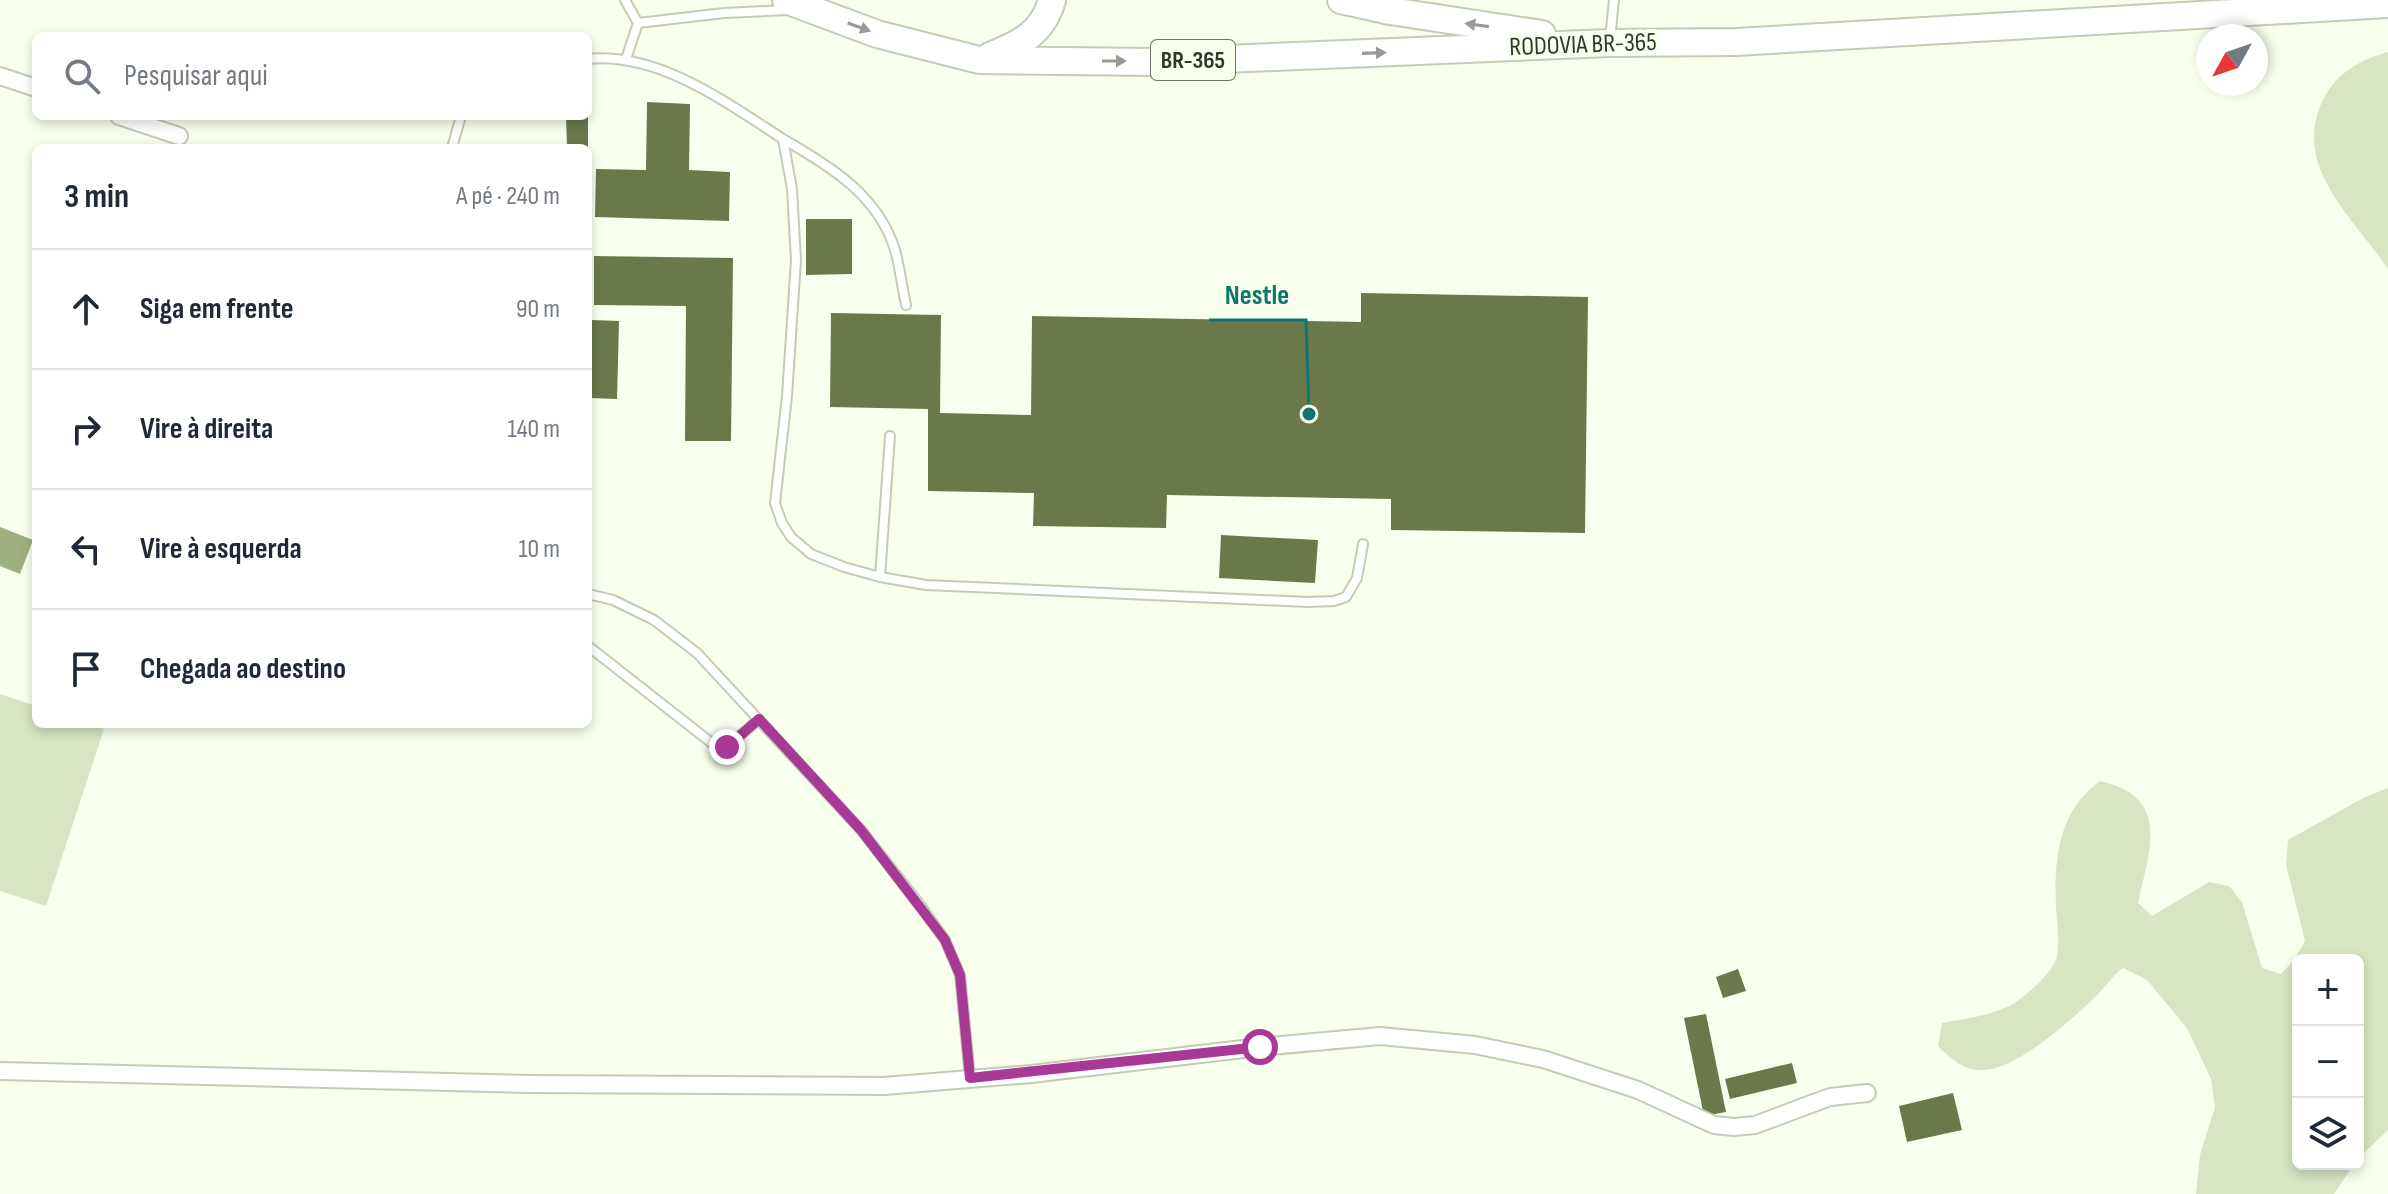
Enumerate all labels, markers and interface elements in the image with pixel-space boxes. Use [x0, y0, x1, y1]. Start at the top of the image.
one-way arrow [1464, 18, 1489, 31]
one-way arrow [847, 21, 871, 34]
north arrow [2196, 24, 2268, 96]
street label: RODOVIA BR-365 [1509, 27, 1657, 63]
search box [32, 32, 592, 120]
road number: BR-365 [1151, 40, 1235, 80]
one-way arrow [1362, 46, 1387, 59]
icon: search [60, 54, 104, 98]
one-way arrow [1102, 55, 1127, 67]
text: Pesquisar aqui [124, 58, 268, 94]
text: 3 min [64, 176, 129, 217]
text: A pé · 240 m [456, 181, 560, 212]
callout: Nestle [1209, 268, 1306, 320]
text: Nestle [1225, 279, 1289, 312]
icon: ahead [64, 287, 108, 331]
text: Siga em frente [140, 291, 293, 327]
text: 90 m [516, 294, 560, 325]
icon: right [64, 407, 108, 451]
text: Vire à direita [140, 411, 273, 447]
text: 140 m [508, 414, 560, 445]
icon: left [64, 527, 108, 571]
text: Vire à esquerda [140, 531, 302, 567]
text: 10 m [518, 534, 560, 565]
icon: arrive [64, 647, 108, 691]
text: Chegada ao destino [140, 651, 346, 687]
route end [709, 729, 745, 765]
map controls [2292, 954, 2364, 1170]
button: + [2292, 954, 2364, 1026]
button: − [2292, 1026, 2364, 1098]
route start [1242, 1029, 1278, 1065]
button: layers [2292, 1098, 2364, 1170]

